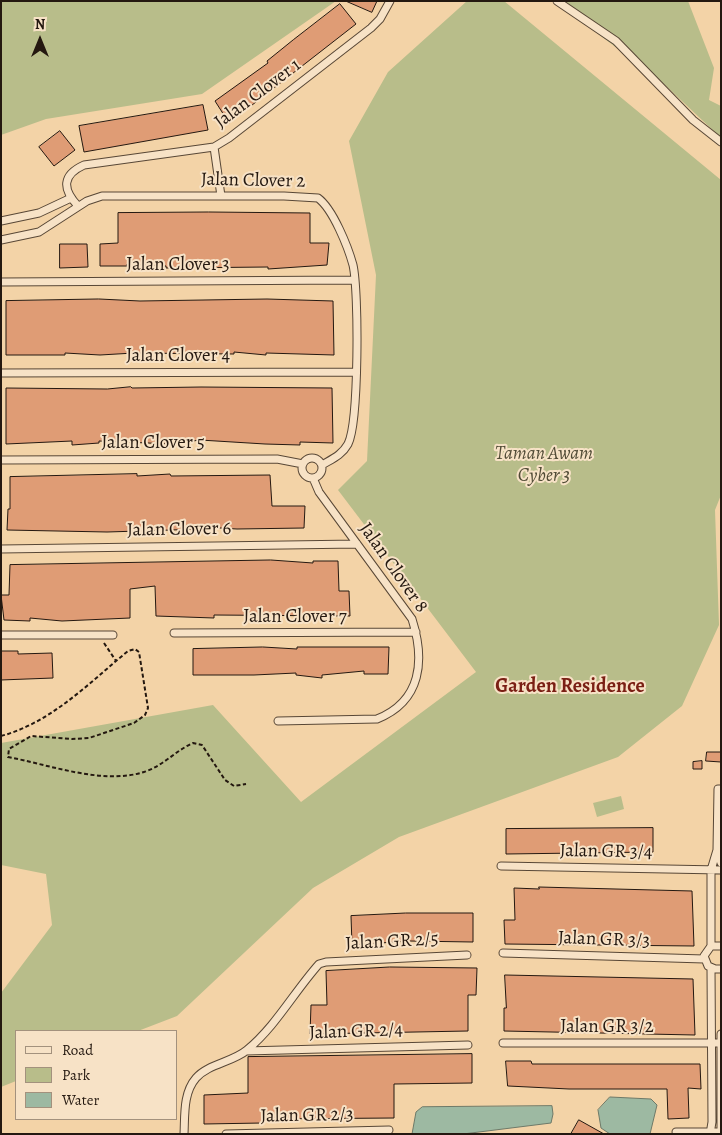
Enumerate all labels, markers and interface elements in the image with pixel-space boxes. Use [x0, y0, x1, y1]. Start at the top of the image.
north arrow [15, 15, 65, 65]
text: N [35, 15, 45, 34]
street label: Jalan Clover 1 [210, 54, 306, 134]
street label: Jalan Clover 2 [201, 169, 305, 193]
street label: Jalan Clover 3 [126, 254, 230, 276]
street label: Jalan Clover 4 [126, 345, 230, 367]
street label: Jalan Clover 5 [101, 432, 205, 454]
park label: Taman Awam Cyber 3 [495, 443, 593, 487]
street label: Jalan Clover 6 [127, 518, 231, 542]
street label: Jalan Clover 8 [354, 519, 432, 617]
street label: Jalan Clover 7 [243, 606, 347, 628]
district label: Garden Residence [495, 675, 645, 699]
street label: Jalan GR 3/4 [559, 840, 653, 864]
street label: Jalan GR 3/3 [557, 927, 651, 953]
street label: Jalan GR 2/5 [345, 928, 439, 956]
street label: Jalan GR 3/2 [560, 1016, 654, 1038]
street label: Jalan GR 2/4 [309, 1019, 403, 1045]
legend [15, 1030, 178, 1120]
text: Road [62, 1040, 93, 1060]
text: Park [62, 1065, 90, 1085]
text: Water [62, 1090, 99, 1110]
street label: Jalan GR 2/3 [260, 1104, 354, 1128]

